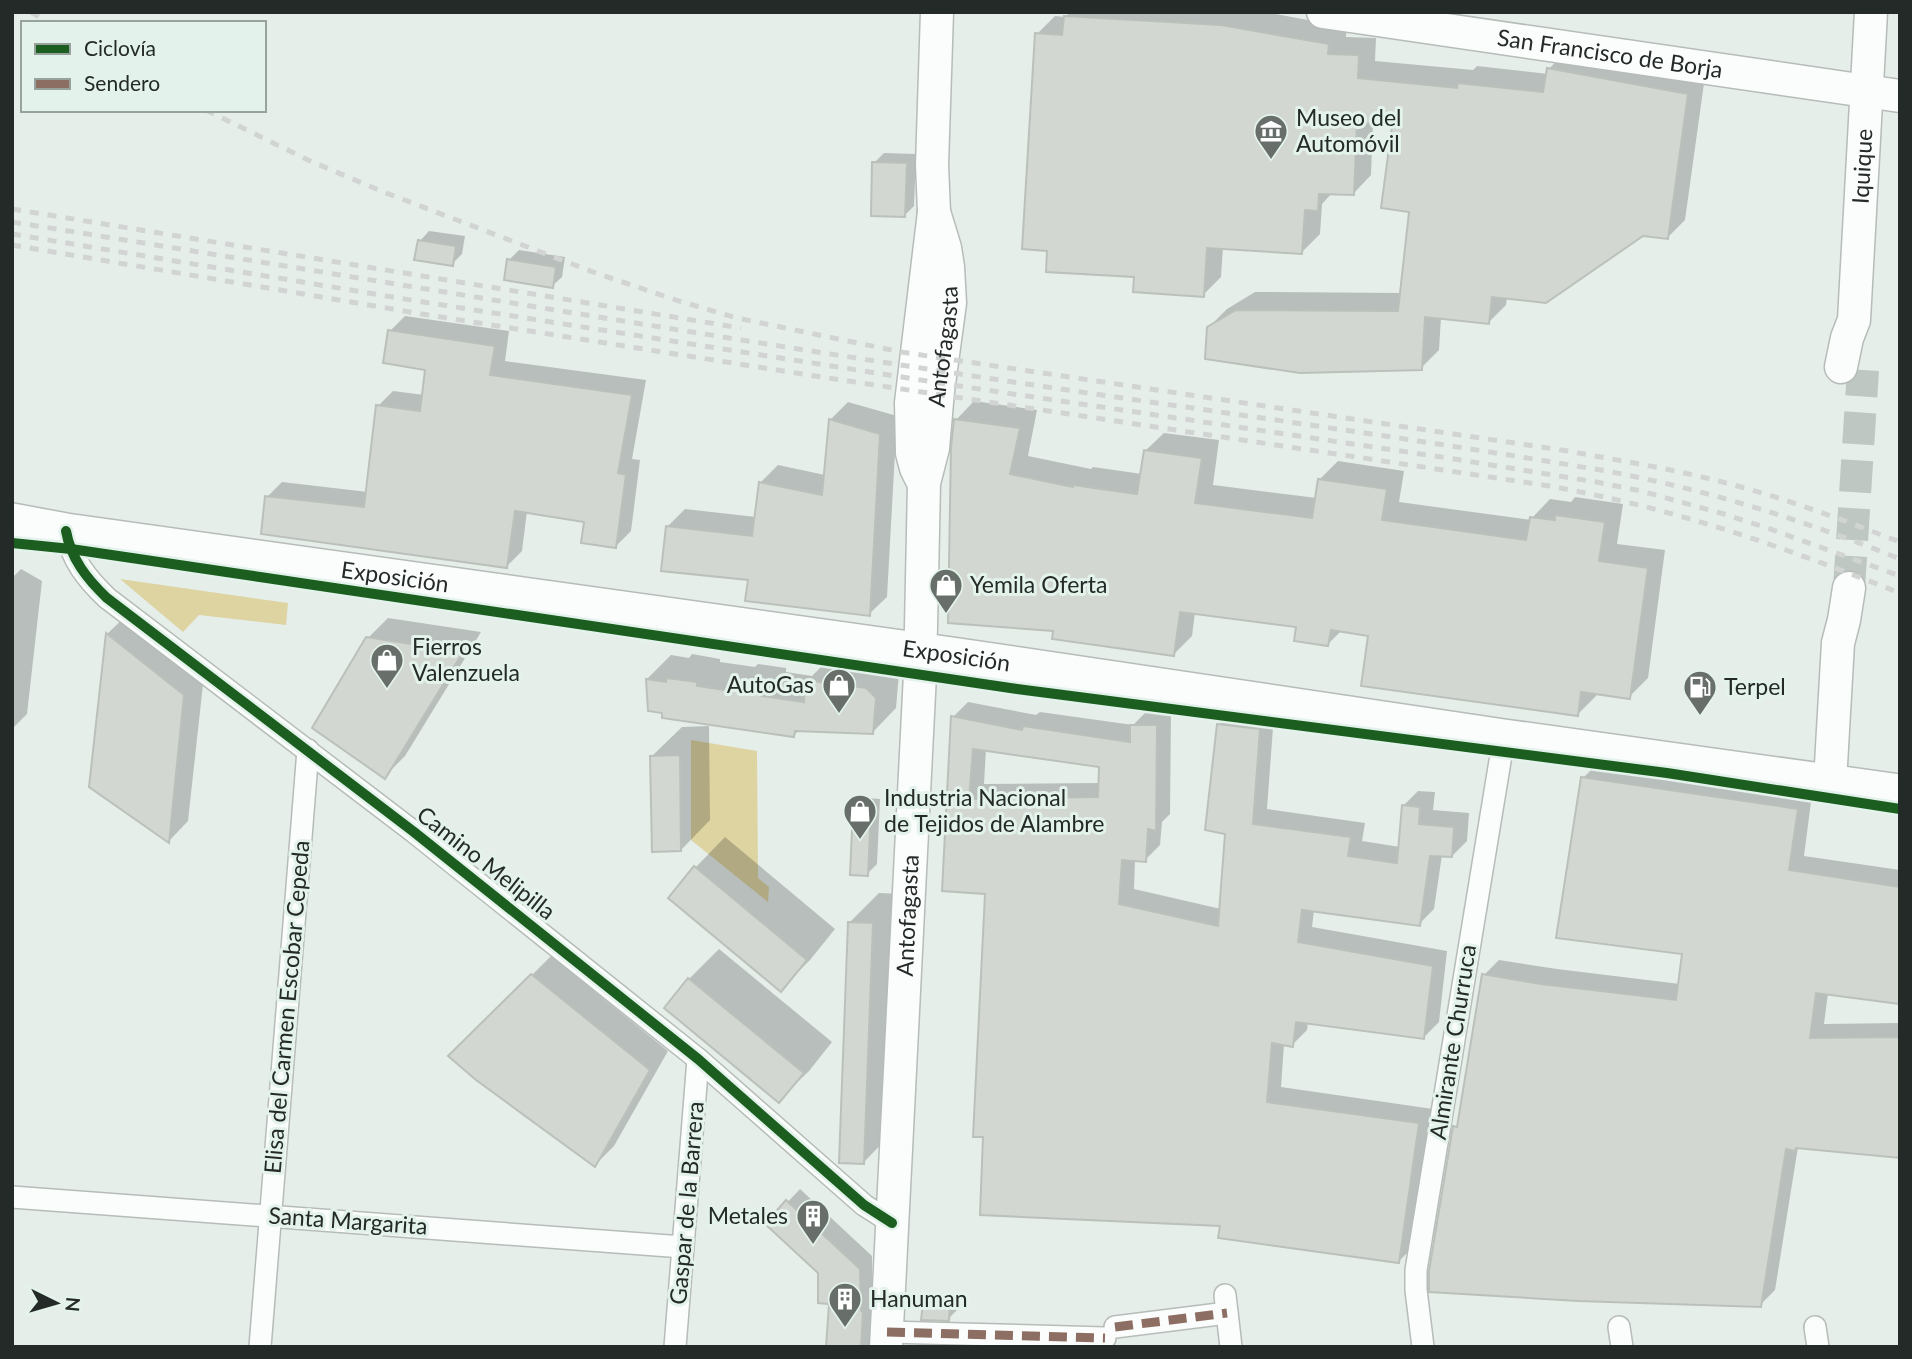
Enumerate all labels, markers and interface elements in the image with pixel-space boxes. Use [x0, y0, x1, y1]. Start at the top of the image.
legend [21, 21, 266, 112]
street label: San Francisco de Borja [1496, 23, 1725, 83]
text: Ciclovía [84, 35, 156, 60]
text: Sendero [84, 70, 160, 95]
place label: Museo del Automóvil [1296, 103, 1401, 157]
museum icon: Museo del Automóvil [1252, 112, 1290, 161]
street label: Iquique [1845, 128, 1878, 204]
street label: Antofagasta [922, 286, 963, 408]
street label: Exposición [339, 555, 451, 597]
shop icon: Yemila Oferta [927, 566, 965, 615]
place label: Yemila Oferta [970, 570, 1107, 598]
place label: Fierros Valenzuela [412, 632, 520, 686]
street label: Exposición [901, 633, 1012, 676]
shop icon: Fierros Valenzuela [368, 641, 406, 690]
shop icon: AutoGas [820, 666, 858, 715]
fuel station icon: Terpel [1681, 668, 1719, 717]
place label: AutoGas [727, 670, 814, 698]
place label: Terpel [1724, 672, 1786, 700]
place label: Industria Nacional de Tejidos de Alambre [884, 783, 1104, 837]
shop icon: Industria Nacional de Tejidos de Alambre [841, 792, 879, 841]
street label: Camino Melipilla [412, 800, 561, 925]
street label: Elisa del Carmen Escobar Cepeda [257, 839, 315, 1175]
street label: Antofagasta [890, 854, 924, 977]
street label: Almirante Churruca [1423, 942, 1481, 1141]
street label: Gaspar de la Barrera [663, 1100, 709, 1306]
building icon: Metales [794, 1197, 832, 1246]
street label: Santa Margarita [268, 1200, 429, 1240]
place label: Metales [708, 1201, 788, 1229]
north arrow [21, 1268, 91, 1338]
building icon: Hanuman [826, 1280, 864, 1329]
place label: Hanuman [870, 1284, 968, 1312]
text: N [61, 1296, 86, 1313]

